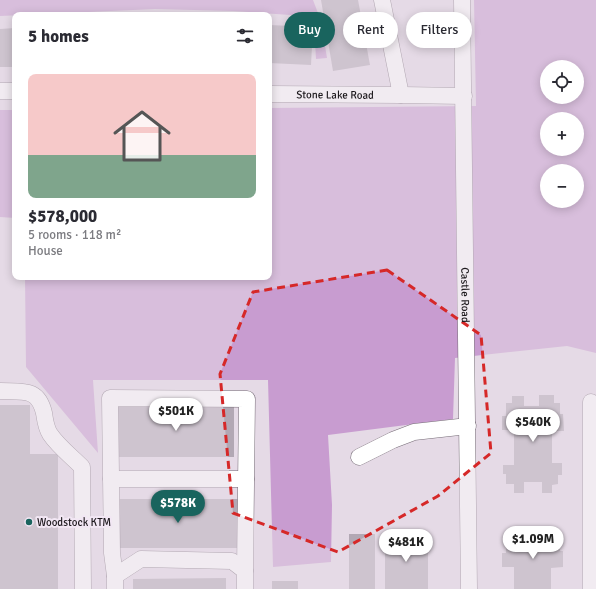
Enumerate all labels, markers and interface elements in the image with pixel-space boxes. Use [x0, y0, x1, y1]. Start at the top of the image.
chip: Buy [284, 12, 335, 48]
chip: Rent [343, 12, 398, 48]
chip: Filters [406, 12, 472, 48]
icon: filters [234, 25, 256, 47]
text: 5 homes [28, 26, 89, 47]
map controls [540, 60, 584, 208]
button: locate [540, 60, 584, 104]
street label: Stone Lake Road [296, 88, 374, 101]
icon: home [106, 100, 178, 172]
button: + [540, 112, 584, 156]
button: − [540, 164, 584, 208]
text: $578,000 [28, 206, 97, 227]
text: 5 rooms · 118 m² [28, 227, 121, 243]
text: House [28, 243, 63, 259]
street label: Castle Road [459, 267, 472, 323]
pin: $501K [148, 398, 204, 432]
text: $501K [158, 403, 194, 419]
pin: $540K [505, 409, 561, 443]
text: $540K [515, 414, 551, 430]
pin: $578K [150, 490, 206, 524]
text: $578K [160, 495, 196, 511]
place label: Woodstock KTM [37, 516, 111, 529]
marker: Woodstock KTM [24, 517, 34, 527]
pin: $1.09M [500, 526, 566, 560]
pin: $481K [378, 529, 434, 563]
text: $1.09M [512, 531, 554, 547]
text: $481K [388, 534, 424, 550]

